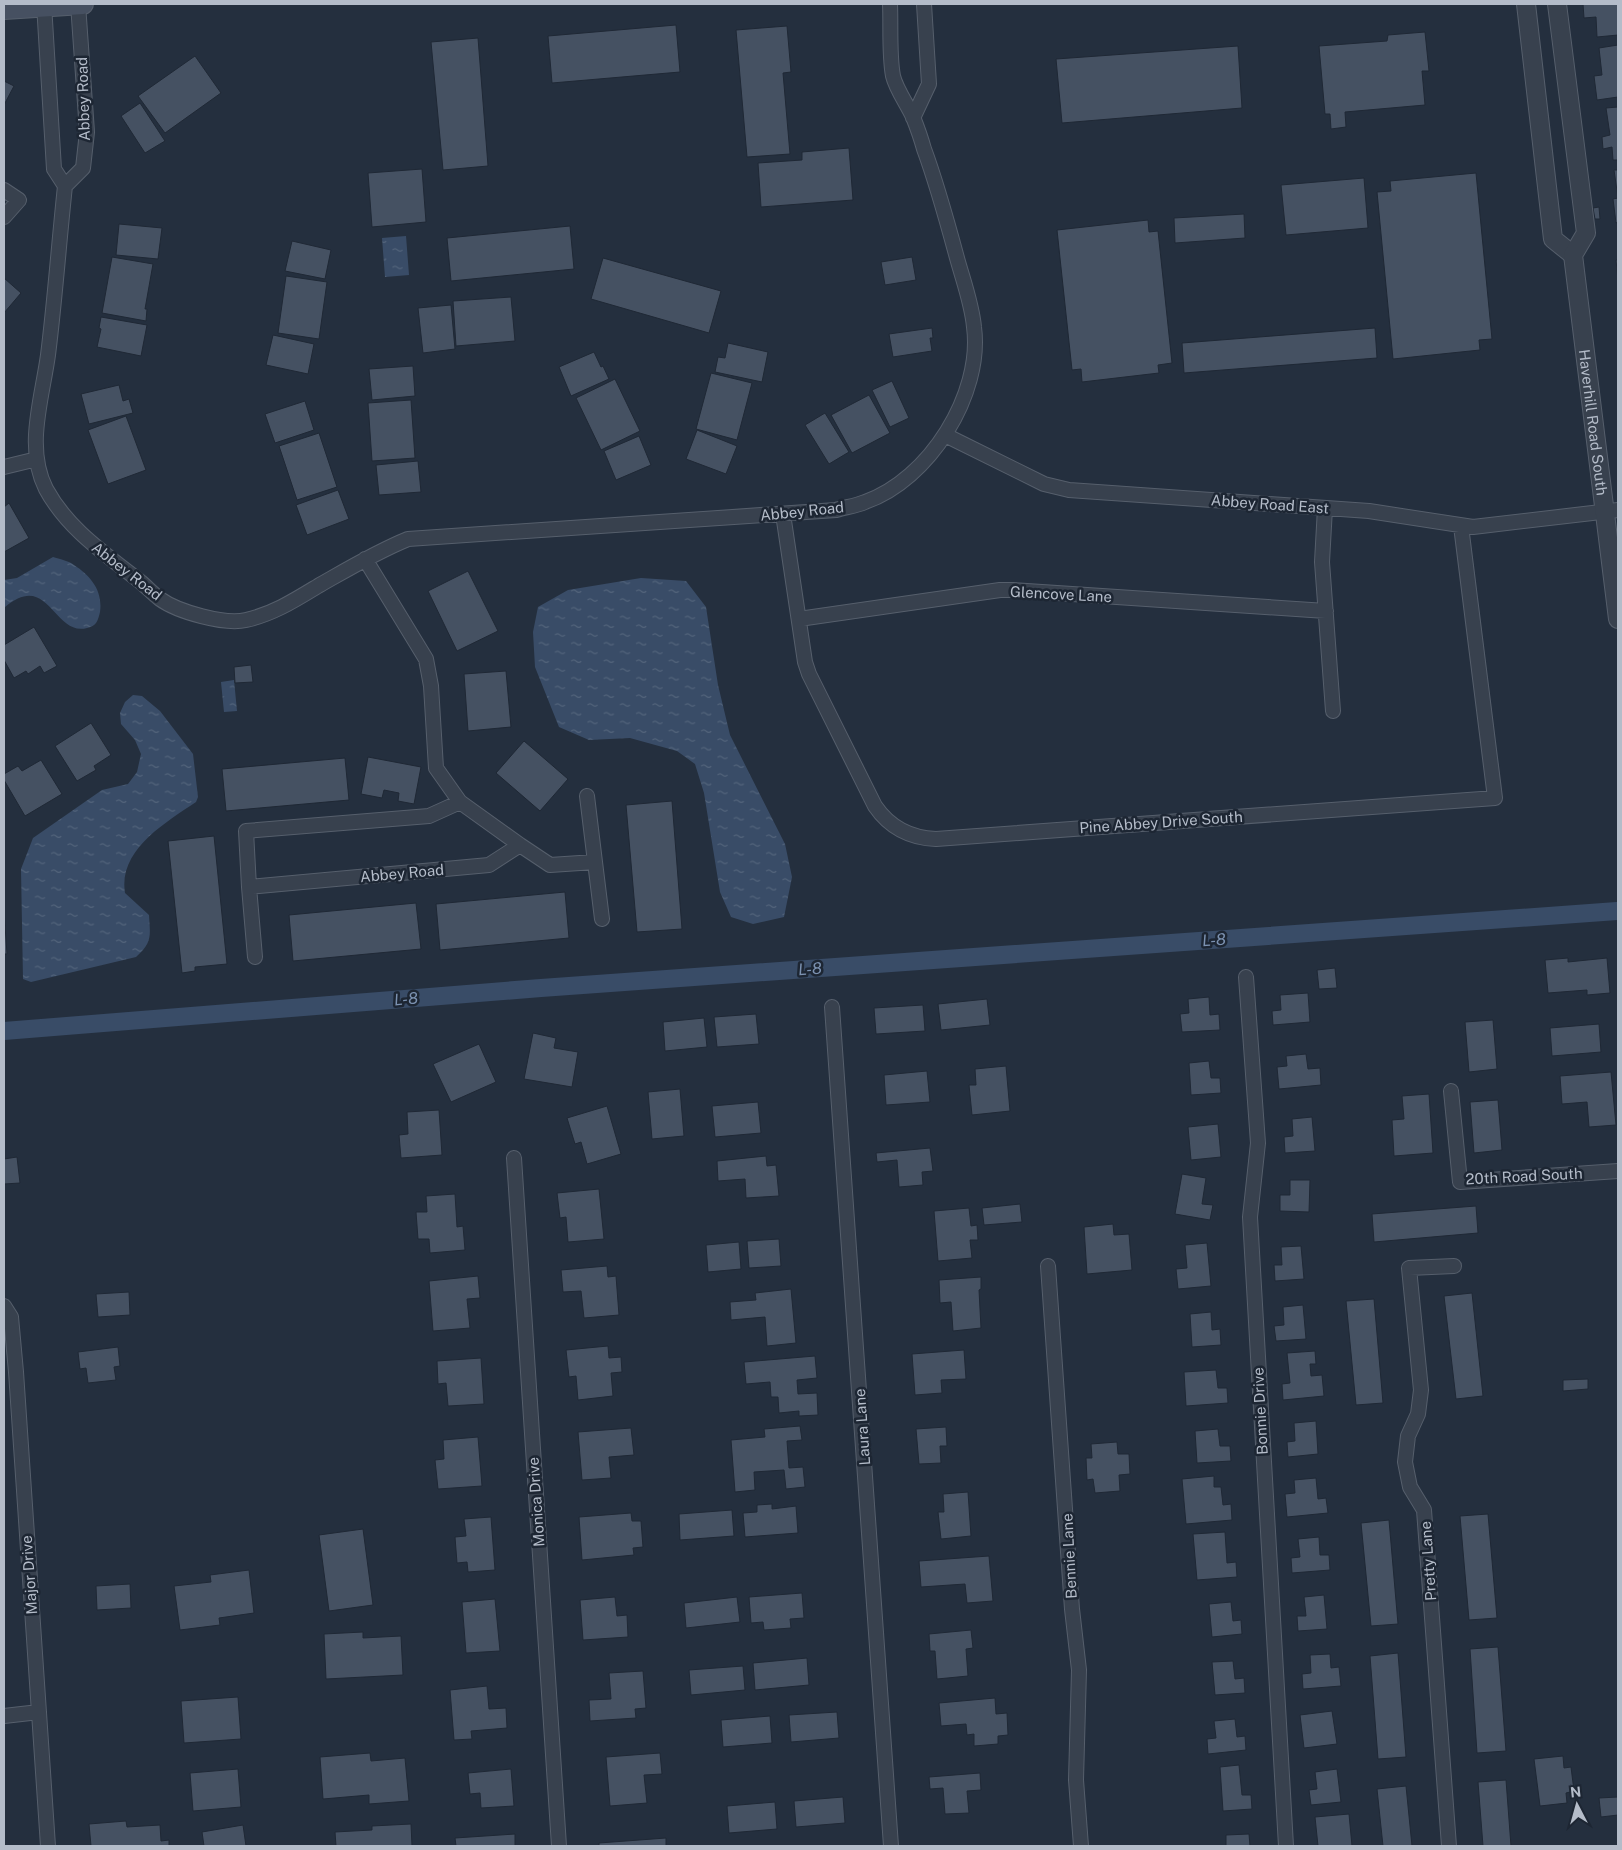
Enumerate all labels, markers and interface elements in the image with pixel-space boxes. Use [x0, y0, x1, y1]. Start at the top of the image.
street label: Abbey Road [73, 57, 93, 141]
street label: Haverhill Road South [1576, 348, 1611, 496]
street label: Abbey Road East [1210, 491, 1330, 517]
street label: Abbey Road [759, 498, 845, 524]
street label: Abbey Road [89, 538, 165, 604]
street label: Glencove Lane [1010, 583, 1112, 605]
street label: Pine Abbey Drive South [1079, 808, 1243, 836]
street label: Abbey Road [359, 861, 445, 885]
water label: L-8 [1201, 930, 1227, 950]
water label: L-8 [797, 959, 823, 979]
water label: L-8 [393, 988, 419, 1010]
street label: 20th Road South [1465, 1164, 1583, 1188]
street label: Bonnie Drive [1249, 1367, 1271, 1455]
street label: Laura Lane [851, 1388, 873, 1466]
street label: Monica Drive [524, 1457, 548, 1547]
street label: Bennie Lane [1058, 1513, 1080, 1599]
street label: Pretty Lane [1417, 1521, 1439, 1601]
street label: Major Drive [18, 1535, 40, 1615]
north arrow [1552, 1780, 1602, 1830]
text: N [1569, 1784, 1582, 1801]

